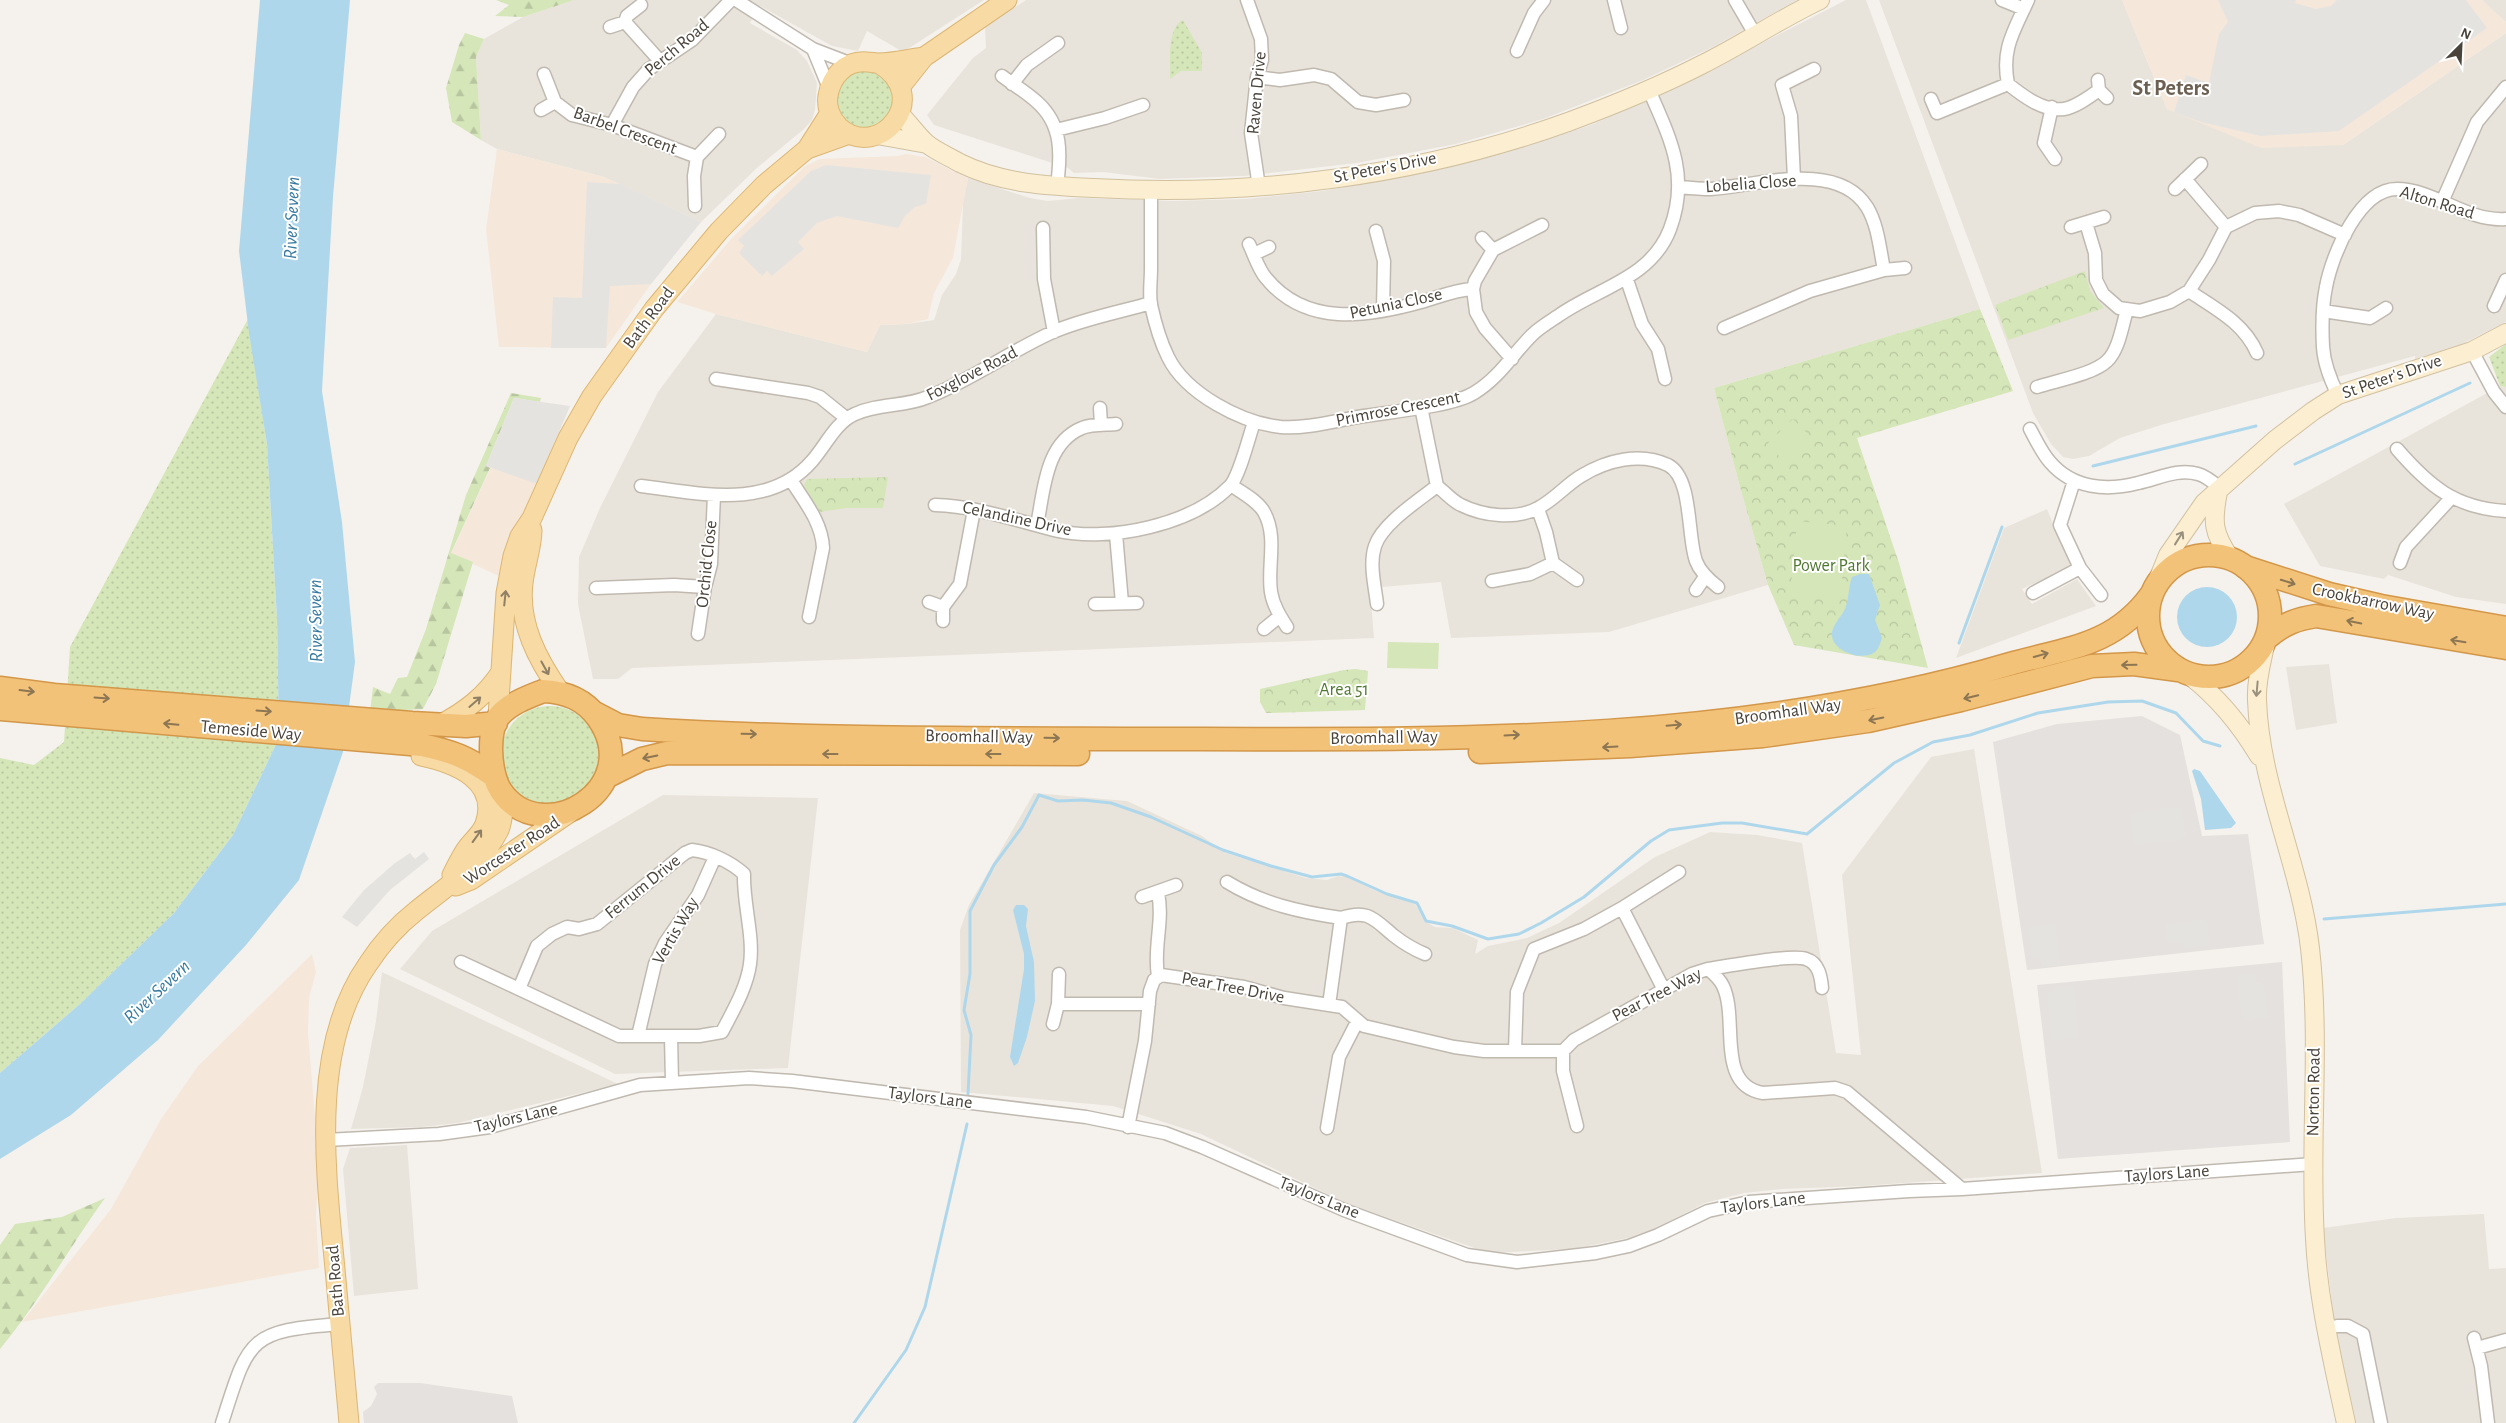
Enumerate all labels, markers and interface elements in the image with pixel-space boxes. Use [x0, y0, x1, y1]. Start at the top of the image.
street label: Perch Road [641, 16, 713, 80]
north arrow [2436, 20, 2486, 70]
text: N [2459, 26, 2473, 42]
street label: Raven Drive [1244, 51, 1270, 135]
district label: St Peters [2132, 77, 2210, 99]
street label: Barbel Crescent [571, 104, 679, 158]
street label: St Peter's Drive [1332, 149, 1438, 187]
street label: Lobelia Close [1705, 172, 1797, 196]
water label: River Severn [281, 176, 303, 260]
street label: Alton Road [2398, 183, 2476, 223]
street label: Bath Road [620, 284, 678, 352]
street label: Petunia Close [1348, 285, 1444, 323]
street label: Foxglove Road [924, 343, 1020, 405]
street label: St Peter's Drive [2340, 352, 2444, 402]
street label: Primrose Crescent [1334, 388, 1462, 430]
street label: Celandine Drive [961, 499, 1073, 539]
street label: Orchid Close [693, 519, 721, 609]
one-way arrow [2174, 532, 2184, 546]
park label: Power Park [1792, 557, 1870, 575]
one-way arrow [2280, 577, 2296, 587]
water label: River Severn [306, 579, 326, 663]
street label: Crookbarrow Way [2310, 580, 2436, 624]
one-way arrow [500, 590, 510, 606]
one-way arrow [2346, 616, 2362, 626]
one-way arrow [2450, 636, 2466, 646]
one-way arrow [2032, 650, 2048, 660]
one-way arrow [2122, 660, 2138, 669]
one-way arrow [540, 661, 550, 676]
park label: Area 51 [1319, 681, 1369, 699]
one-way arrow [2252, 681, 2262, 697]
one-way arrow [19, 686, 35, 696]
one-way arrow [1963, 693, 1979, 703]
one-way arrow [94, 694, 110, 703]
street label: Broomhall Way [1733, 696, 1843, 728]
one-way arrow [468, 697, 481, 708]
one-way arrow [256, 706, 272, 716]
one-way arrow [1868, 715, 1884, 724]
street label: Temeside Way [200, 718, 302, 744]
one-way arrow [163, 720, 179, 729]
one-way arrow [1666, 721, 1682, 730]
street label: Broomhall Way [925, 727, 1033, 747]
street label: Broomhall Way [1330, 728, 1438, 748]
one-way arrow [741, 729, 757, 738]
one-way arrow [1503, 731, 1519, 740]
one-way arrow [1044, 733, 1060, 743]
one-way arrow [1602, 743, 1618, 752]
one-way arrow [822, 749, 838, 759]
one-way arrow [985, 749, 1001, 759]
one-way arrow [643, 753, 659, 762]
street label: Worcester Road [461, 813, 563, 889]
one-way arrow [472, 829, 482, 843]
street label: Ferrum Drive [602, 851, 684, 923]
street label: Vertis Way [650, 894, 702, 968]
water label: River Severn [120, 957, 194, 1027]
street label: Pear Tree Way [1609, 965, 1705, 1025]
street label: Pear Tree Drive [1180, 969, 1286, 1007]
street label: Norton Road [2304, 1048, 2324, 1136]
street label: Taylors Lane [887, 1084, 973, 1112]
street label: Taylors Lane [472, 1100, 560, 1136]
street label: Taylors Lane [2124, 1162, 2210, 1186]
street label: Taylors Lane [1276, 1174, 1362, 1222]
street label: Taylors Lane [1720, 1189, 1806, 1217]
street label: Bath Road [324, 1244, 348, 1318]

